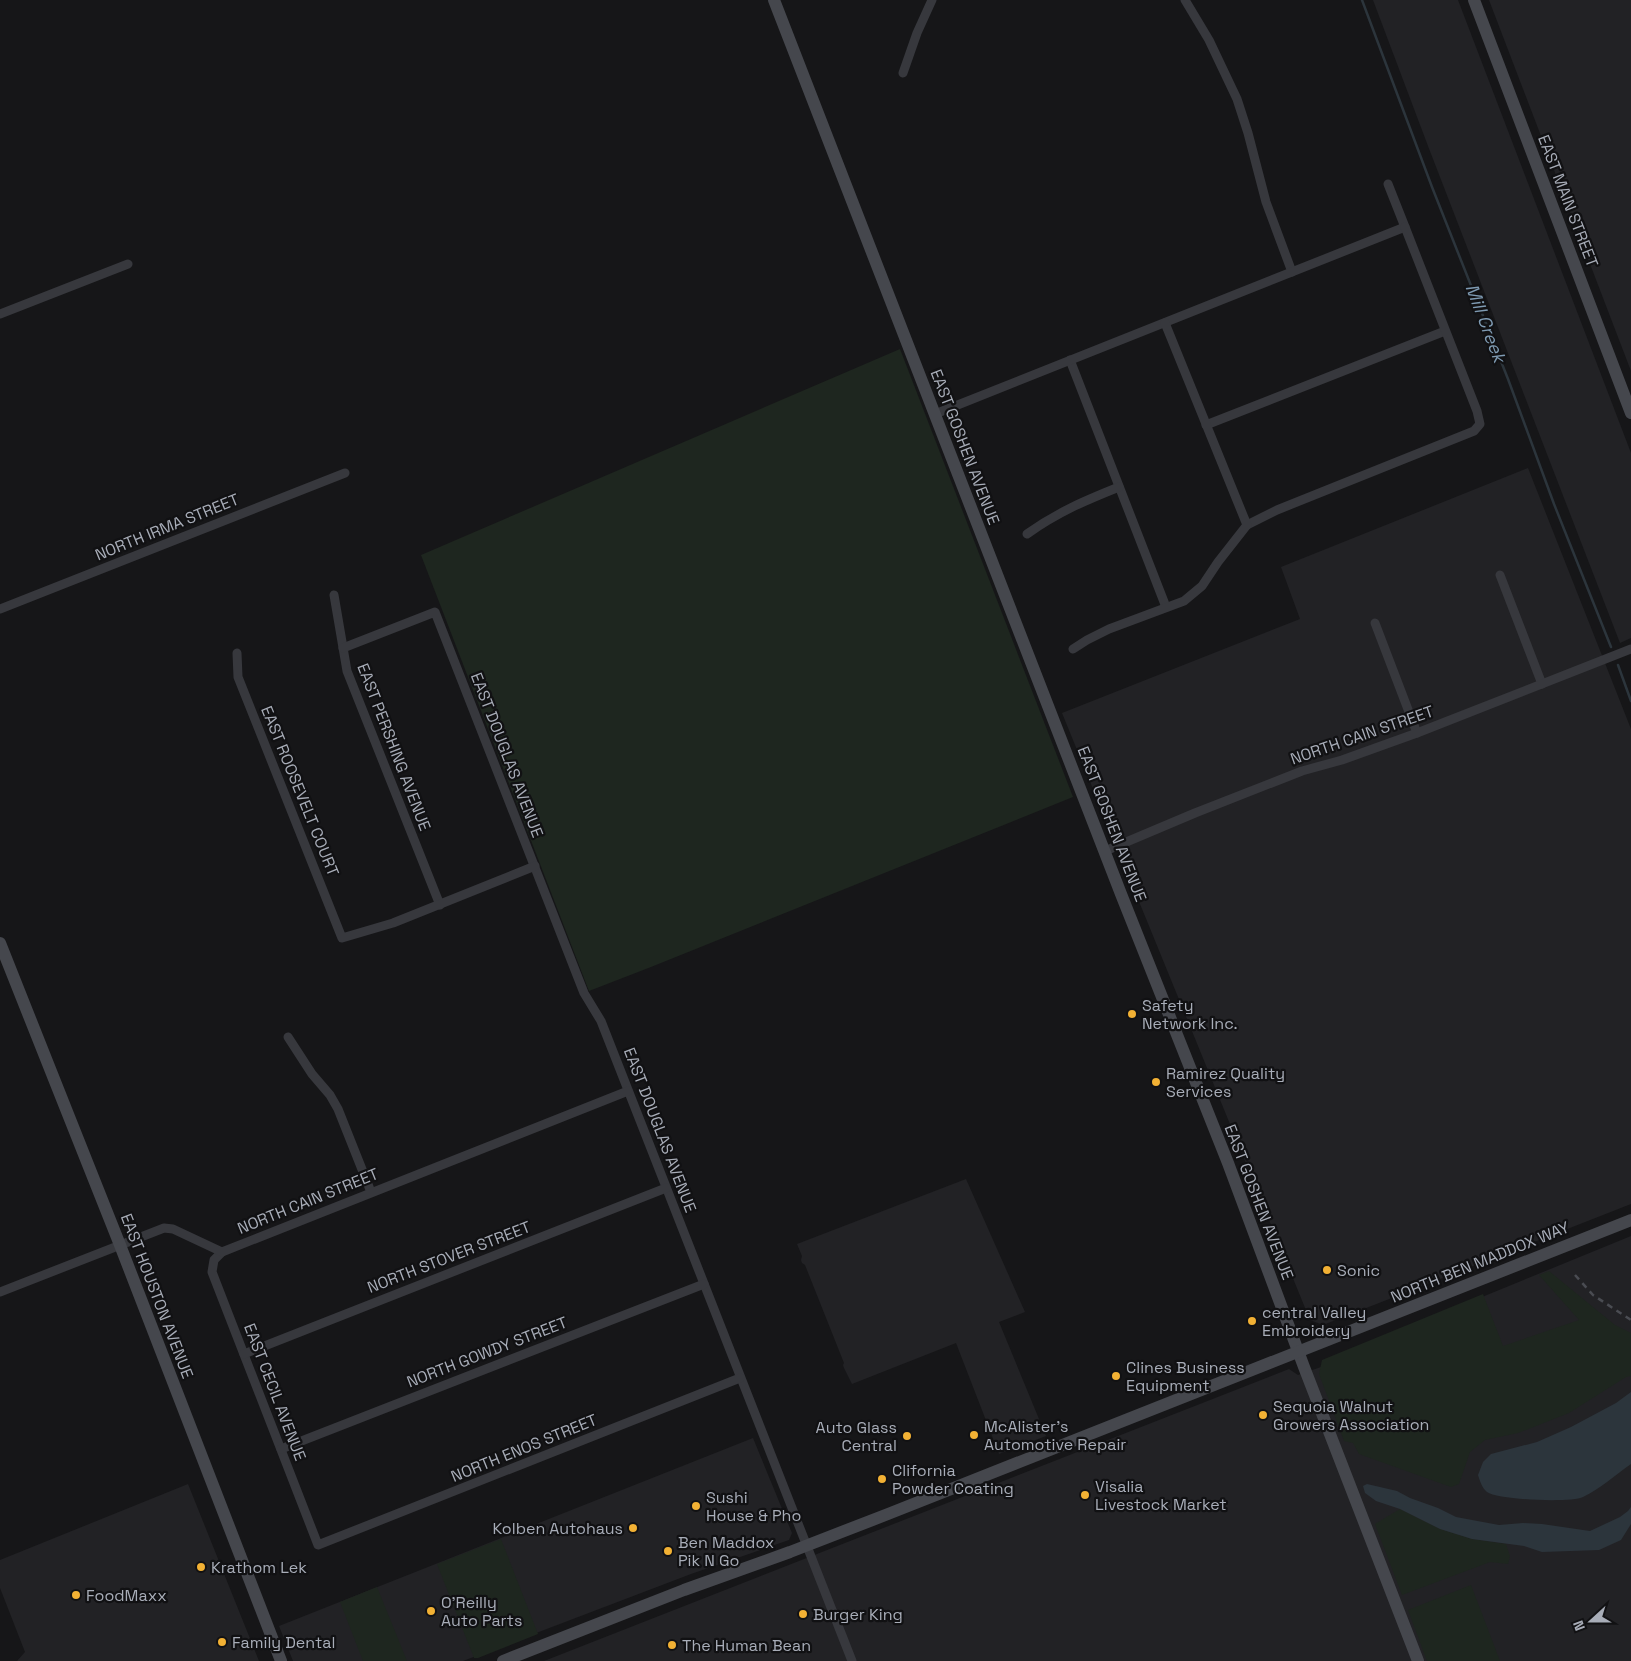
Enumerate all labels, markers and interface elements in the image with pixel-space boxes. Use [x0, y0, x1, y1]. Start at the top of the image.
street label: EAST MAIN STREET [1533, 132, 1603, 270]
water label: Mill Creek [1460, 280, 1512, 368]
street label: EAST GOSHEN AVENUE [926, 366, 1004, 528]
street label: NORTH IRMA STREET [92, 489, 242, 565]
street label: EAST PERSHING AVENUE [352, 660, 436, 834]
street label: EAST DOUGLAS AVENUE [466, 670, 548, 840]
street label: NORTH CAIN STREET [1287, 701, 1437, 769]
street label: EAST ROOSEVELT COURT [256, 703, 344, 879]
street label: EAST GOSHEN AVENUE [1073, 743, 1151, 905]
place label: Safety Network Inc. [1142, 995, 1238, 1034]
marker: Safety Network Inc. [1126, 1008, 1138, 1020]
street label: EAST DOUGLAS AVENUE [619, 1045, 701, 1215]
place label: Ramirez Quality Services [1166, 1063, 1285, 1102]
marker: Ramirez Quality Services [1150, 1076, 1162, 1088]
street label: EAST GOSHEN AVENUE [1220, 1121, 1298, 1283]
street label: NORTH CAIN STREET [234, 1163, 382, 1239]
street label: EAST HOUSTON AVENUE [116, 1210, 198, 1382]
street label: NORTH STOVER STREET [364, 1216, 534, 1298]
street label: NORTH BEN MADDOX WAY [1387, 1216, 1573, 1308]
place label: Sonic [1337, 1260, 1380, 1281]
marker: Sonic [1321, 1264, 1333, 1276]
place label: central Valley Embroidery [1262, 1302, 1366, 1341]
street label: NORTH GOWDY STREET [404, 1312, 570, 1392]
marker: central Valley Embroidery [1246, 1315, 1258, 1327]
street label: EAST CECIL AVENUE [239, 1320, 311, 1464]
place label: Clines Business Equipment [1126, 1357, 1245, 1396]
marker: Clines Business Equipment [1110, 1370, 1122, 1382]
place label: Sequoia Walnut Growers Association [1273, 1396, 1429, 1435]
street label: NORTH ENOS STREET [448, 1409, 600, 1487]
marker: Sequoia Walnut Growers Association [1257, 1409, 1269, 1421]
place label: McAlister's Automotive Repair [984, 1416, 1126, 1455]
place label: Auto Glass Central [816, 1417, 897, 1456]
marker: McAlister's Automotive Repair [968, 1429, 980, 1441]
marker: Auto Glass Central [901, 1430, 913, 1442]
place label: Clifornia Powder Coating [892, 1460, 1014, 1499]
marker: Clifornia Powder Coating [876, 1473, 888, 1485]
place label: Visalia Livestock Market [1095, 1476, 1227, 1515]
place label: Sushi House & Pho [706, 1487, 801, 1526]
marker: Visalia Livestock Market [1079, 1489, 1091, 1501]
marker: Sushi House & Pho [690, 1500, 702, 1512]
place label: Kolben Autohaus [492, 1518, 623, 1539]
marker: Kolben Autohaus [627, 1522, 639, 1534]
place label: Ben Maddox Pik N Go [678, 1532, 774, 1571]
marker: Ben Maddox Pik N Go [662, 1545, 674, 1557]
place label: Krathom Lek [211, 1557, 307, 1578]
marker: Krathom Lek [195, 1561, 207, 1573]
place label: FoodMaxx [86, 1585, 167, 1606]
marker: FoodMaxx [70, 1589, 82, 1601]
place label: O'Reilly Auto Parts [441, 1592, 522, 1631]
north arrow [1566, 1596, 1616, 1646]
place label: Burger King [813, 1604, 903, 1625]
marker: O'Reilly Auto Parts [425, 1605, 437, 1617]
marker: Burger King [797, 1608, 809, 1620]
text: N [1569, 1618, 1589, 1633]
place label: Family Dental [232, 1632, 335, 1653]
place label: The Human Bean [682, 1635, 811, 1656]
marker: Family Dental [216, 1636, 228, 1648]
marker: The Human Bean [666, 1639, 678, 1651]

